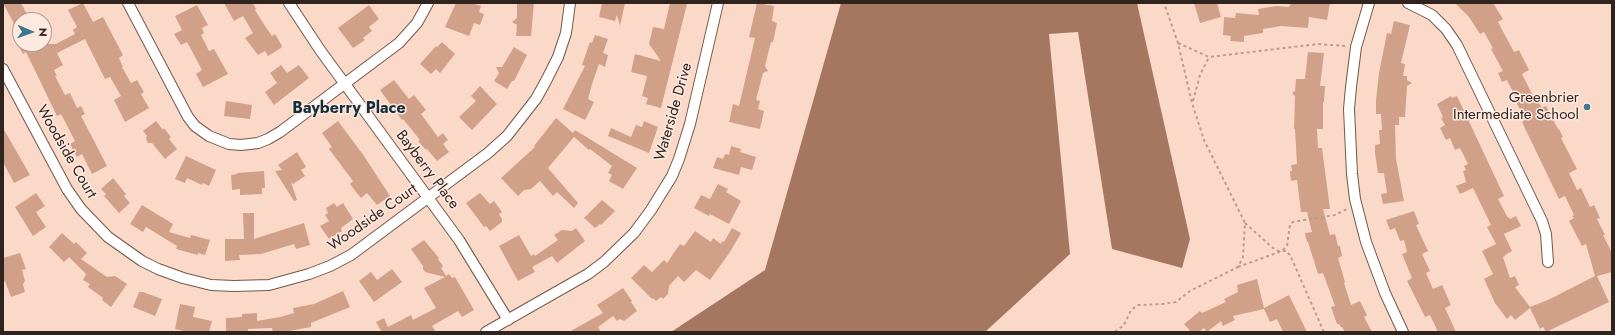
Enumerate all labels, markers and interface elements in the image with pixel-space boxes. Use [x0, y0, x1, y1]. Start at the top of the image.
north arrow [12, 12, 52, 52]
text: N [35, 28, 51, 37]
street label: Waterside Drive [651, 61, 697, 163]
place label: Greenbrier Intermediate School [1453, 89, 1579, 124]
district label: Bayberry Place [292, 99, 406, 119]
street label: Woodside Court [32, 102, 100, 202]
marker: Greenbrier Intermediate School [1582, 102, 1592, 112]
street label: Bayberry Place [392, 127, 462, 213]
street label: Woodside Court [325, 181, 421, 255]

